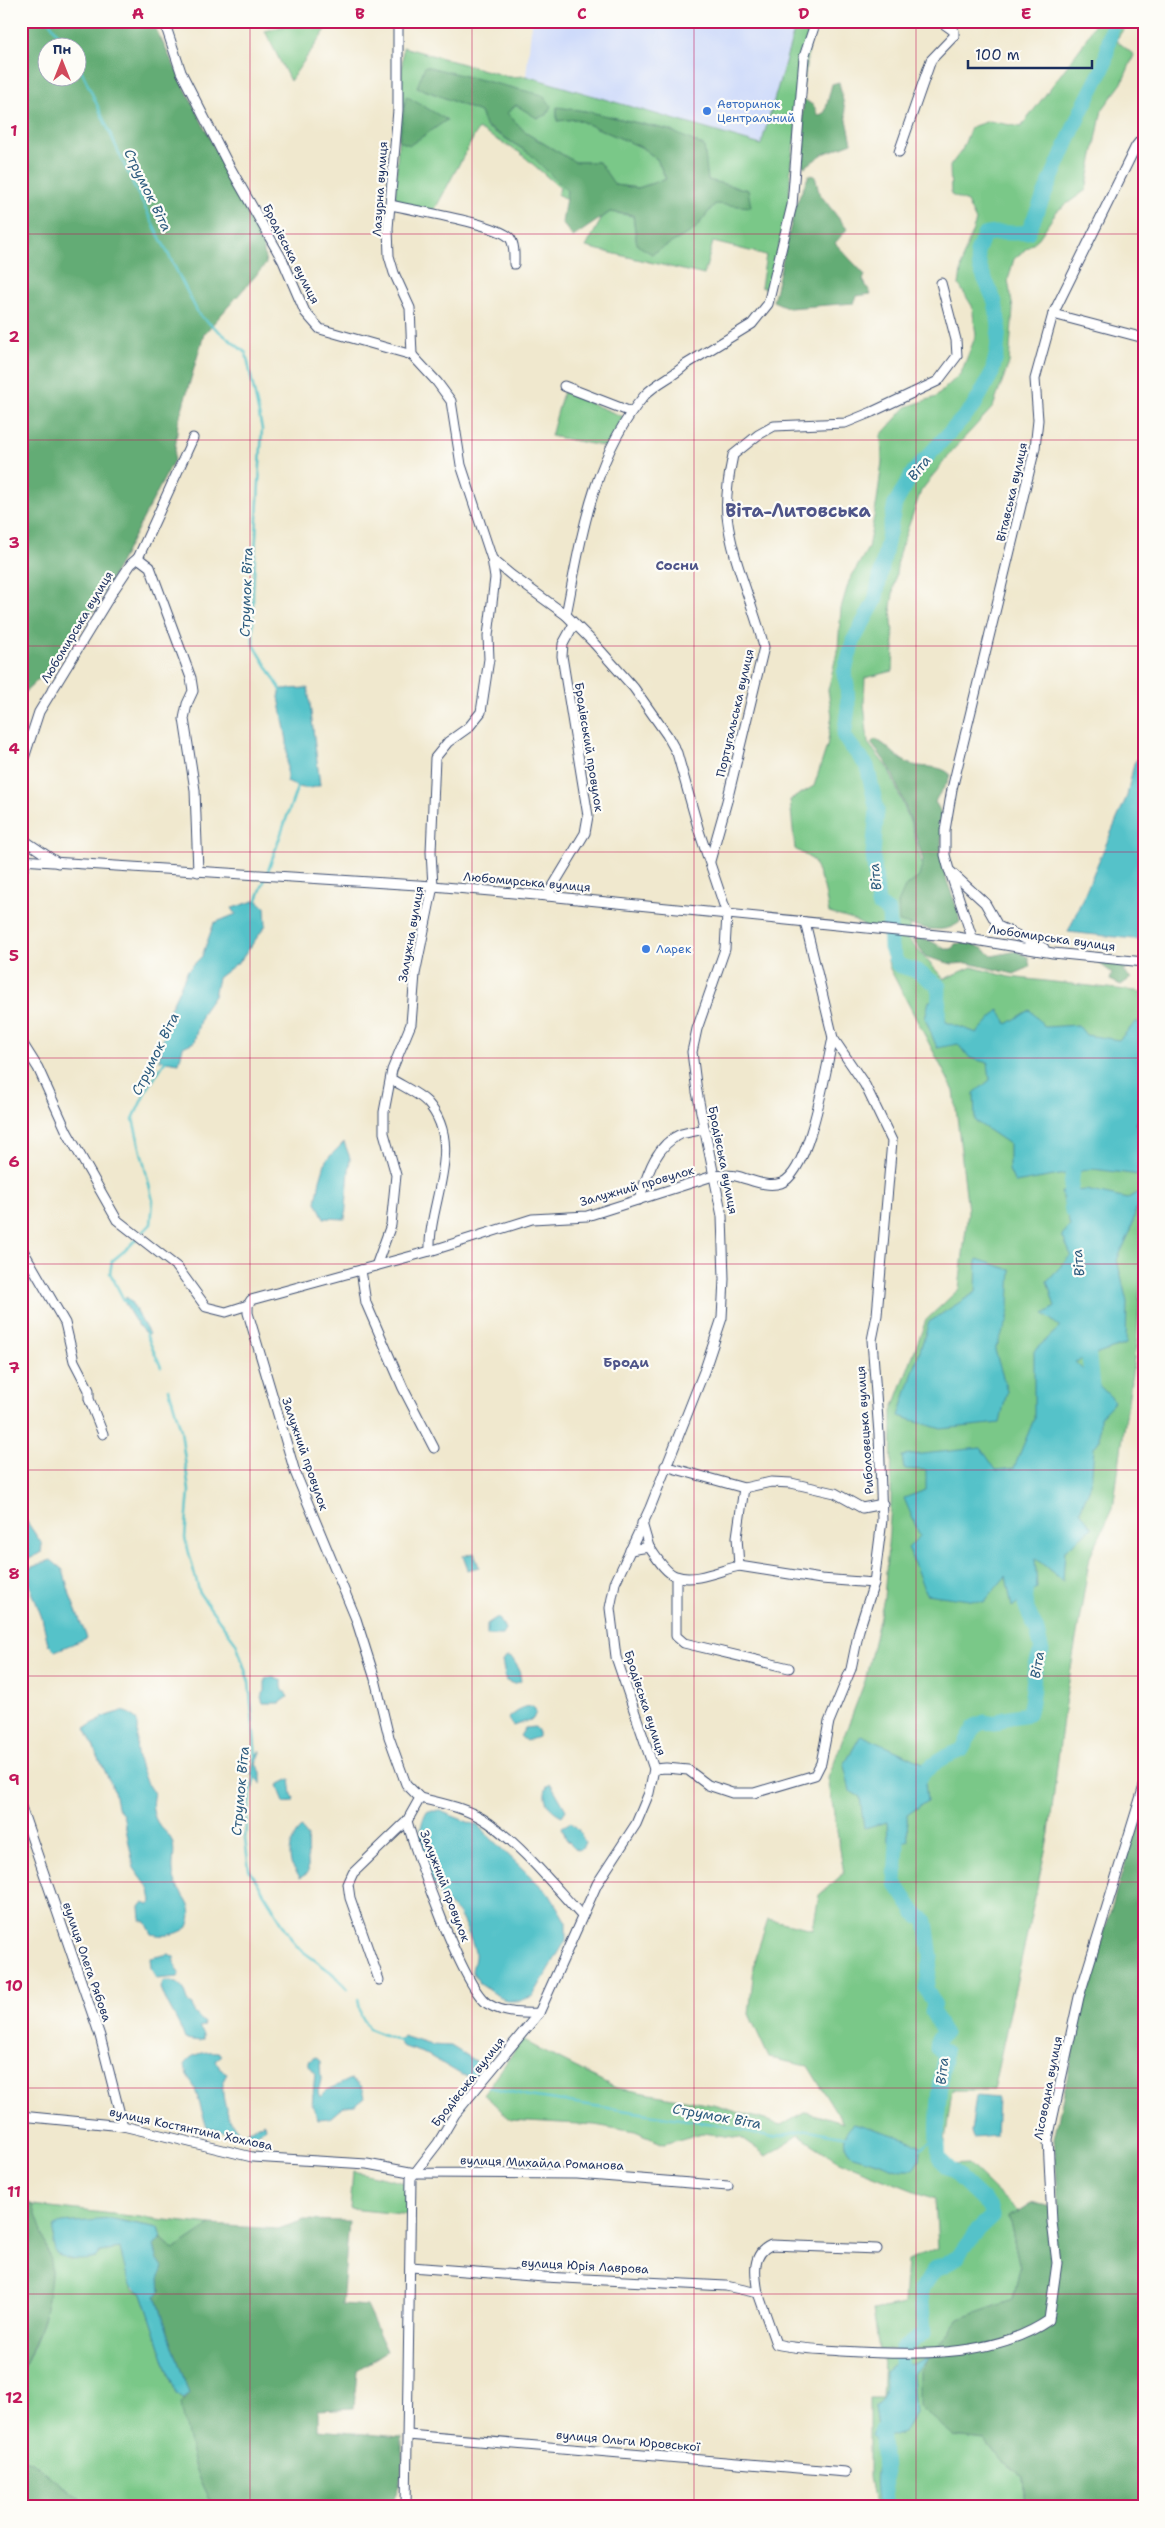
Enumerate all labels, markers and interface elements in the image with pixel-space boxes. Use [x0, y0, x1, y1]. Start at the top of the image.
text: A [132, 3, 144, 24]
text: B [355, 3, 365, 24]
text: C [577, 3, 587, 24]
text: D [798, 3, 810, 24]
text: E [1021, 3, 1031, 24]
north arrow [38, 38, 88, 88]
scale bar [968, 38, 1091, 70]
text: Пн [53, 40, 71, 58]
text: 100 m [975, 45, 1020, 65]
place label: Авторинок Центральний [717, 96, 795, 126]
marker: Авторинок Центральний [701, 105, 713, 117]
text: 1 [10, 120, 18, 141]
street label: Лазурна вулиця [369, 141, 391, 237]
water label: Струмок Віта [120, 146, 176, 234]
street label: Бродівська вулиця [259, 201, 323, 307]
text: 2 [8, 326, 20, 347]
street label: Вітавська вулиця [993, 441, 1031, 543]
water label: Віта [903, 452, 935, 484]
district label: Віта-Литовська [725, 499, 872, 523]
text: 3 [8, 532, 20, 553]
water label: Струмок Віта [235, 547, 257, 637]
district label: Сосни [655, 556, 699, 574]
street label: Любомирська вулиця [37, 568, 117, 686]
street label: Португальська вулиця [712, 647, 758, 779]
street label: Бродівський провулок [571, 681, 607, 813]
text: 4 [8, 738, 20, 759]
water label: Віта [865, 862, 885, 892]
street label: Любомирська вулиця [463, 868, 591, 896]
street label: Залужна вулиця [395, 885, 427, 983]
street label: Любомирська вулиця [988, 921, 1116, 955]
place label: Ларек [656, 941, 692, 957]
marker: Ларек [640, 943, 652, 955]
text: 5 [9, 945, 19, 966]
water label: Струмок Віта [127, 1010, 183, 1098]
street label: Бродівська вулиця [705, 1105, 741, 1215]
text: 6 [8, 1151, 20, 1172]
street label: Залужний провулок [578, 1162, 697, 1210]
water label: Віта [1068, 1248, 1088, 1278]
district label: Броди [603, 1353, 649, 1371]
text: 7 [8, 1357, 20, 1378]
street label: Риболовецька вулиця [853, 1365, 877, 1495]
street label: Залужний провулок [278, 1395, 332, 1513]
text: 8 [8, 1563, 20, 1584]
street label: Бродівська вулиця [620, 1648, 670, 1758]
water label: Віта [1026, 1650, 1048, 1680]
water label: Струмок Віта [227, 1745, 253, 1837]
text: 9 [8, 1769, 20, 1790]
street label: Залужний провулок [416, 1828, 474, 1945]
street label: вулиця Олега Рябова [59, 1900, 115, 2024]
text: 10 [5, 1975, 23, 1996]
street label: Бродівська вулиця [428, 2034, 508, 2130]
street label: Лісоводна вулиця [1030, 2035, 1066, 2141]
water label: Віта [932, 2056, 952, 2086]
water label: Струмок Віта [671, 2099, 763, 2133]
street label: вулиця Костянтина Хохлова [108, 2104, 275, 2154]
street label: вулиця Михайла Романова [460, 2152, 625, 2174]
text: 11 [7, 2181, 21, 2202]
street label: вулиця Юрія Лаврова [521, 2255, 650, 2277]
text: 12 [5, 2387, 23, 2408]
street label: вулиця Ольги Юровської [555, 2427, 701, 2455]

